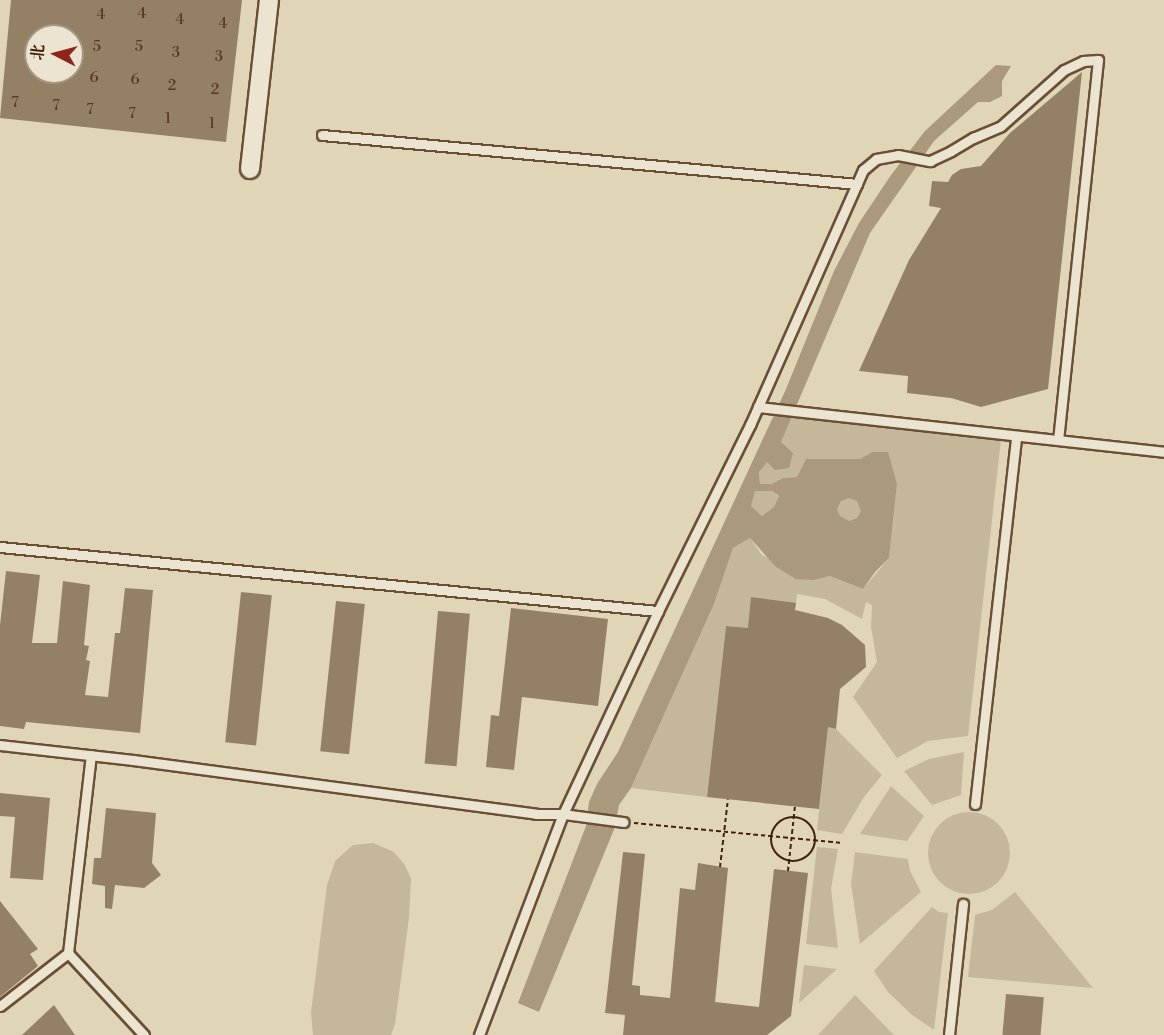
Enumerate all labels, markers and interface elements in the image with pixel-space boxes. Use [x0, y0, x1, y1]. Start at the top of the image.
house number: 4 [138, 5, 146, 23]
house number: 4 [97, 6, 105, 24]
house number: 4 [176, 11, 184, 29]
house number: 4 [219, 15, 227, 33]
north arrow [24, 24, 84, 84]
house number: 5 [93, 38, 101, 56]
house number: 5 [135, 38, 143, 56]
text: 北 [27, 43, 49, 61]
house number: 3 [172, 44, 180, 62]
house number: 3 [215, 48, 223, 66]
house number: 6 [89, 69, 99, 87]
house number: 6 [130, 71, 140, 89]
house number: 2 [168, 77, 176, 95]
house number: 2 [211, 81, 219, 99]
house number: 7 [11, 94, 19, 112]
house number: 7 [52, 97, 60, 115]
house number: 7 [86, 101, 94, 119]
house number: 7 [128, 105, 136, 123]
house number: 1 [165, 110, 171, 128]
house number: 1 [209, 115, 215, 133]

